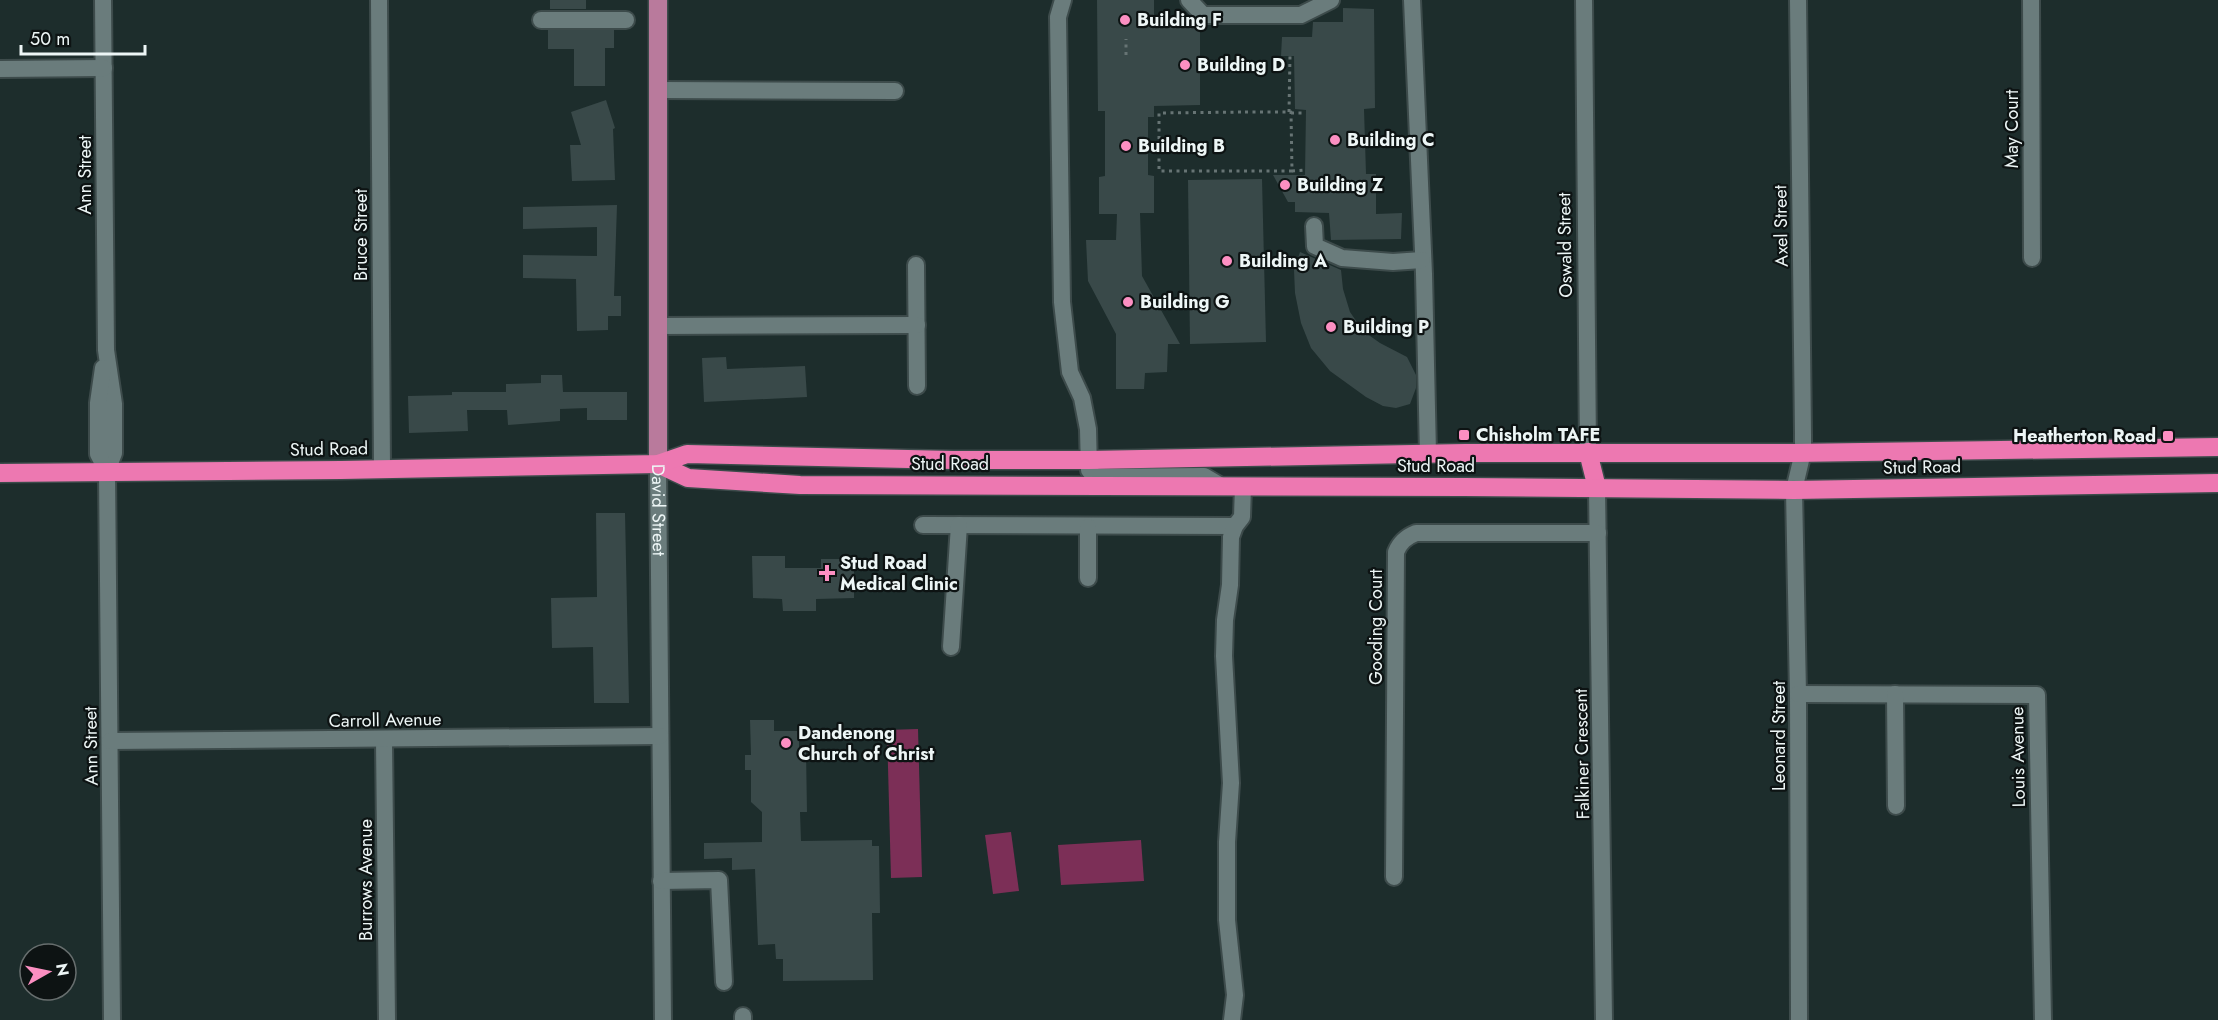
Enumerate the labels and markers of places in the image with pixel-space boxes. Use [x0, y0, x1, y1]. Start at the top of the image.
place label: Building F [1137, 7, 1222, 33]
marker: Building F [1118, 13, 1132, 27]
place label: Building D [1197, 52, 1285, 78]
marker: Building D [1178, 58, 1192, 72]
place label: Building C [1347, 127, 1435, 153]
place label: Building B [1138, 133, 1225, 159]
marker: Building C [1328, 133, 1342, 147]
marker: Building B [1119, 139, 1133, 153]
place label: Building Z [1297, 172, 1383, 198]
marker: Building Z [1278, 178, 1292, 192]
place label: Building A [1239, 248, 1328, 274]
marker: Building A [1220, 254, 1234, 268]
place label: Building G [1140, 289, 1230, 315]
marker: Building G [1121, 295, 1135, 309]
place label: Building P [1343, 314, 1429, 340]
marker: Building P [1324, 320, 1338, 334]
place label: Chisholm TAFE [1476, 422, 1600, 448]
place label: Heatherton Road [2013, 423, 2156, 449]
marker: Chisholm TAFE [1457, 428, 1471, 442]
marker: Heatherton Road [2161, 429, 2175, 443]
place label: Stud Road Medical Clinic [840, 550, 958, 597]
marker: Stud Road Medical Clinic [818, 564, 836, 582]
place label: Dandenong Church of Christ [798, 720, 935, 767]
marker: Dandenong Church of Christ [779, 736, 793, 750]

